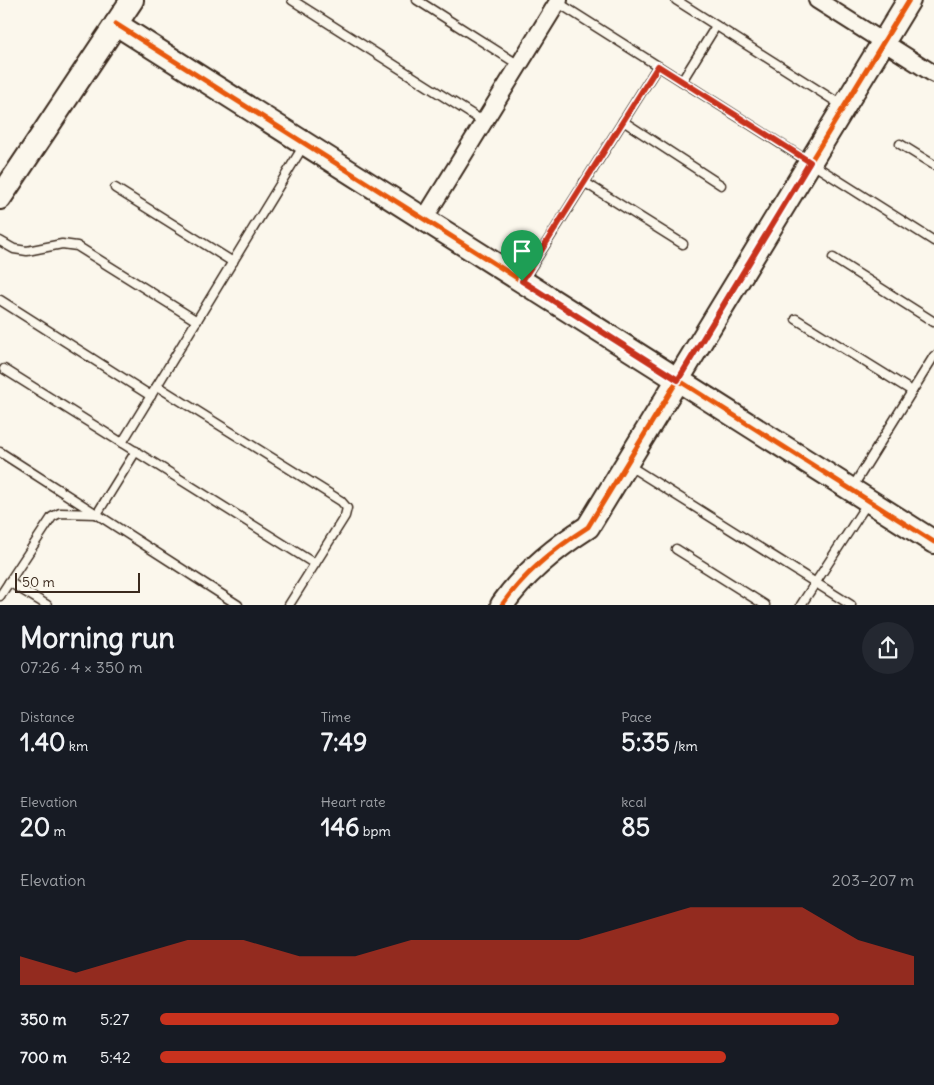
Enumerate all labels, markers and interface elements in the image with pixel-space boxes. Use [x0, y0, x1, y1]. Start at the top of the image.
pin [501, 230, 543, 281]
icon: arrive [508, 237, 536, 265]
scale bar [15, 570, 140, 593]
text: 50 m [22, 573, 55, 591]
text: Morning run [20, 620, 175, 656]
button: share [862, 622, 914, 674]
text: 07:26 · 4 × 350 m [20, 657, 143, 677]
text: Distance [20, 708, 75, 726]
text: Time [321, 708, 351, 726]
text: Pace [621, 708, 652, 726]
text: 1.40 [20, 726, 66, 758]
text: 7:49 [321, 726, 367, 758]
text: 5:35 [621, 726, 670, 758]
text: km [66, 737, 88, 755]
text: /km [670, 737, 698, 755]
text: Elevation [20, 793, 77, 811]
text: Heart rate [321, 793, 386, 811]
text: kcal [621, 793, 647, 811]
text: 20 [20, 811, 50, 843]
text: 146 [321, 811, 359, 843]
text: 85 [621, 811, 650, 843]
text: m [50, 822, 66, 840]
text: bpm [359, 822, 391, 840]
text: Elevation [20, 870, 86, 890]
text: 203–207 m [832, 870, 914, 890]
text: 350 m [20, 1009, 67, 1029]
text: 5:27 [100, 1009, 129, 1029]
text: 700 m [20, 1047, 67, 1067]
text: 5:42 [100, 1047, 131, 1067]

